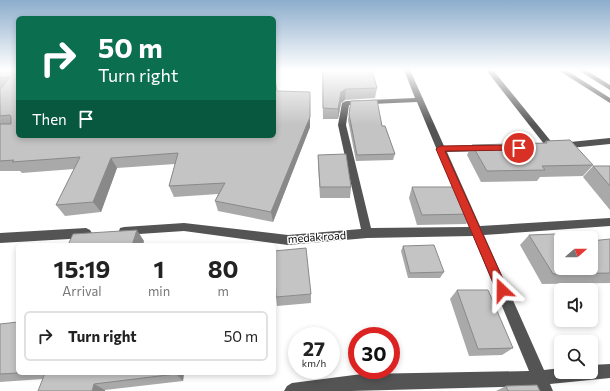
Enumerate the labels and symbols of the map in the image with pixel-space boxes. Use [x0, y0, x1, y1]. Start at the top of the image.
pin [502, 131, 536, 165]
street label: medak road [287, 228, 347, 245]
north arrow [554, 231, 598, 275]
position arrow [481, 269, 523, 311]
speed limit sign: 30 [348, 327, 400, 379]

